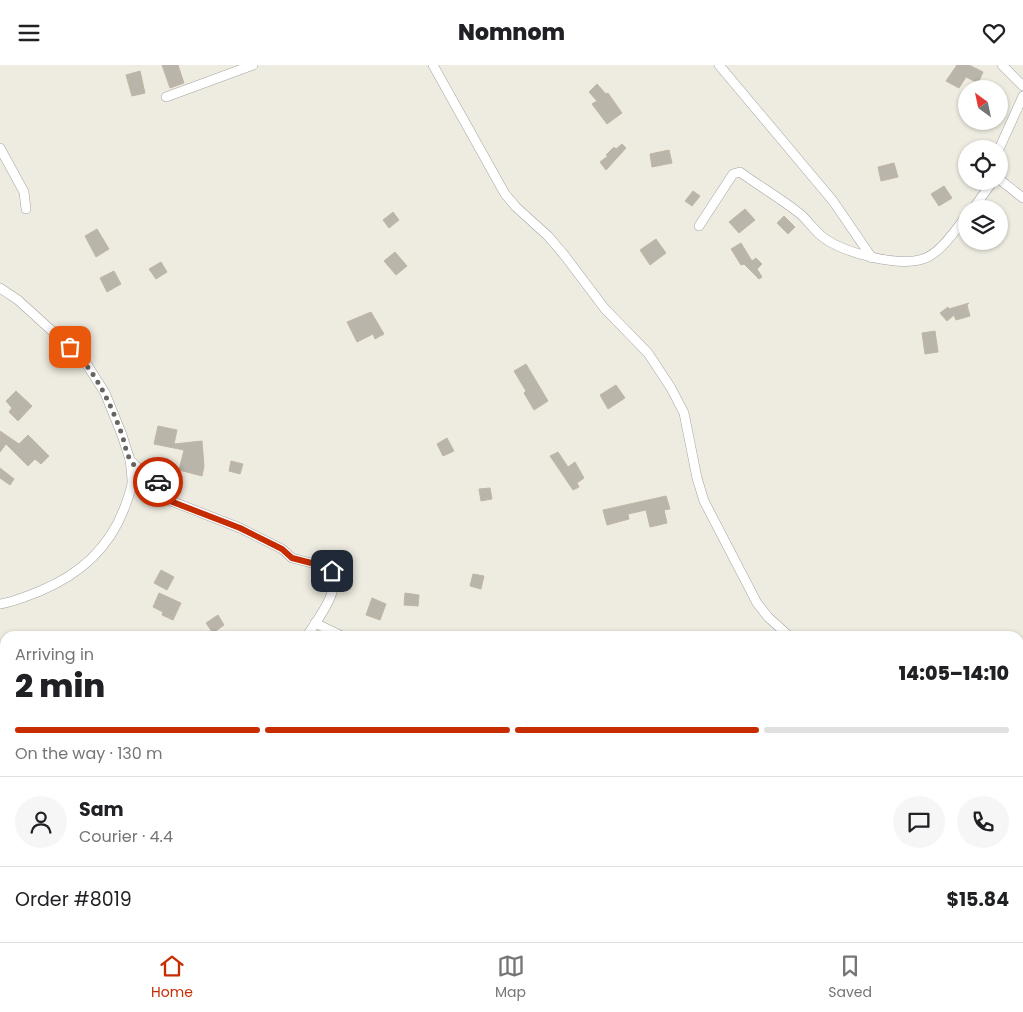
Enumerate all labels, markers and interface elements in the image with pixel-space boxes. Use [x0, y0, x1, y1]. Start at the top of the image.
text: Nomnom [458, 17, 565, 48]
icon: menu [15, 19, 43, 47]
icon: heart [980, 19, 1008, 47]
north arrow [958, 80, 1008, 130]
map controls [958, 80, 1008, 250]
button: locate [958, 140, 1008, 190]
button: layers [958, 200, 1008, 250]
pin [49, 326, 91, 368]
icon: bag [56, 333, 84, 361]
courier [133, 457, 183, 507]
icon: car [144, 468, 172, 496]
pin [311, 550, 353, 592]
icon: home [318, 557, 346, 585]
text: Arriving in [15, 643, 94, 666]
text: 14:05–14:10 [899, 660, 1009, 687]
text: 2 min [15, 663, 105, 708]
text: On the way · 130 m [15, 742, 163, 765]
button: person [15, 796, 67, 848]
text: Sam [79, 796, 124, 823]
button: chat [893, 796, 945, 848]
button: phone [957, 796, 1009, 848]
text: Courier · 4.4 [79, 825, 173, 848]
text: Order #8019 [15, 886, 132, 913]
text: $15.84 [946, 886, 1009, 913]
tab: Home [151, 952, 193, 1003]
tab: Map [495, 952, 526, 1003]
tab: Saved [828, 952, 872, 1003]

